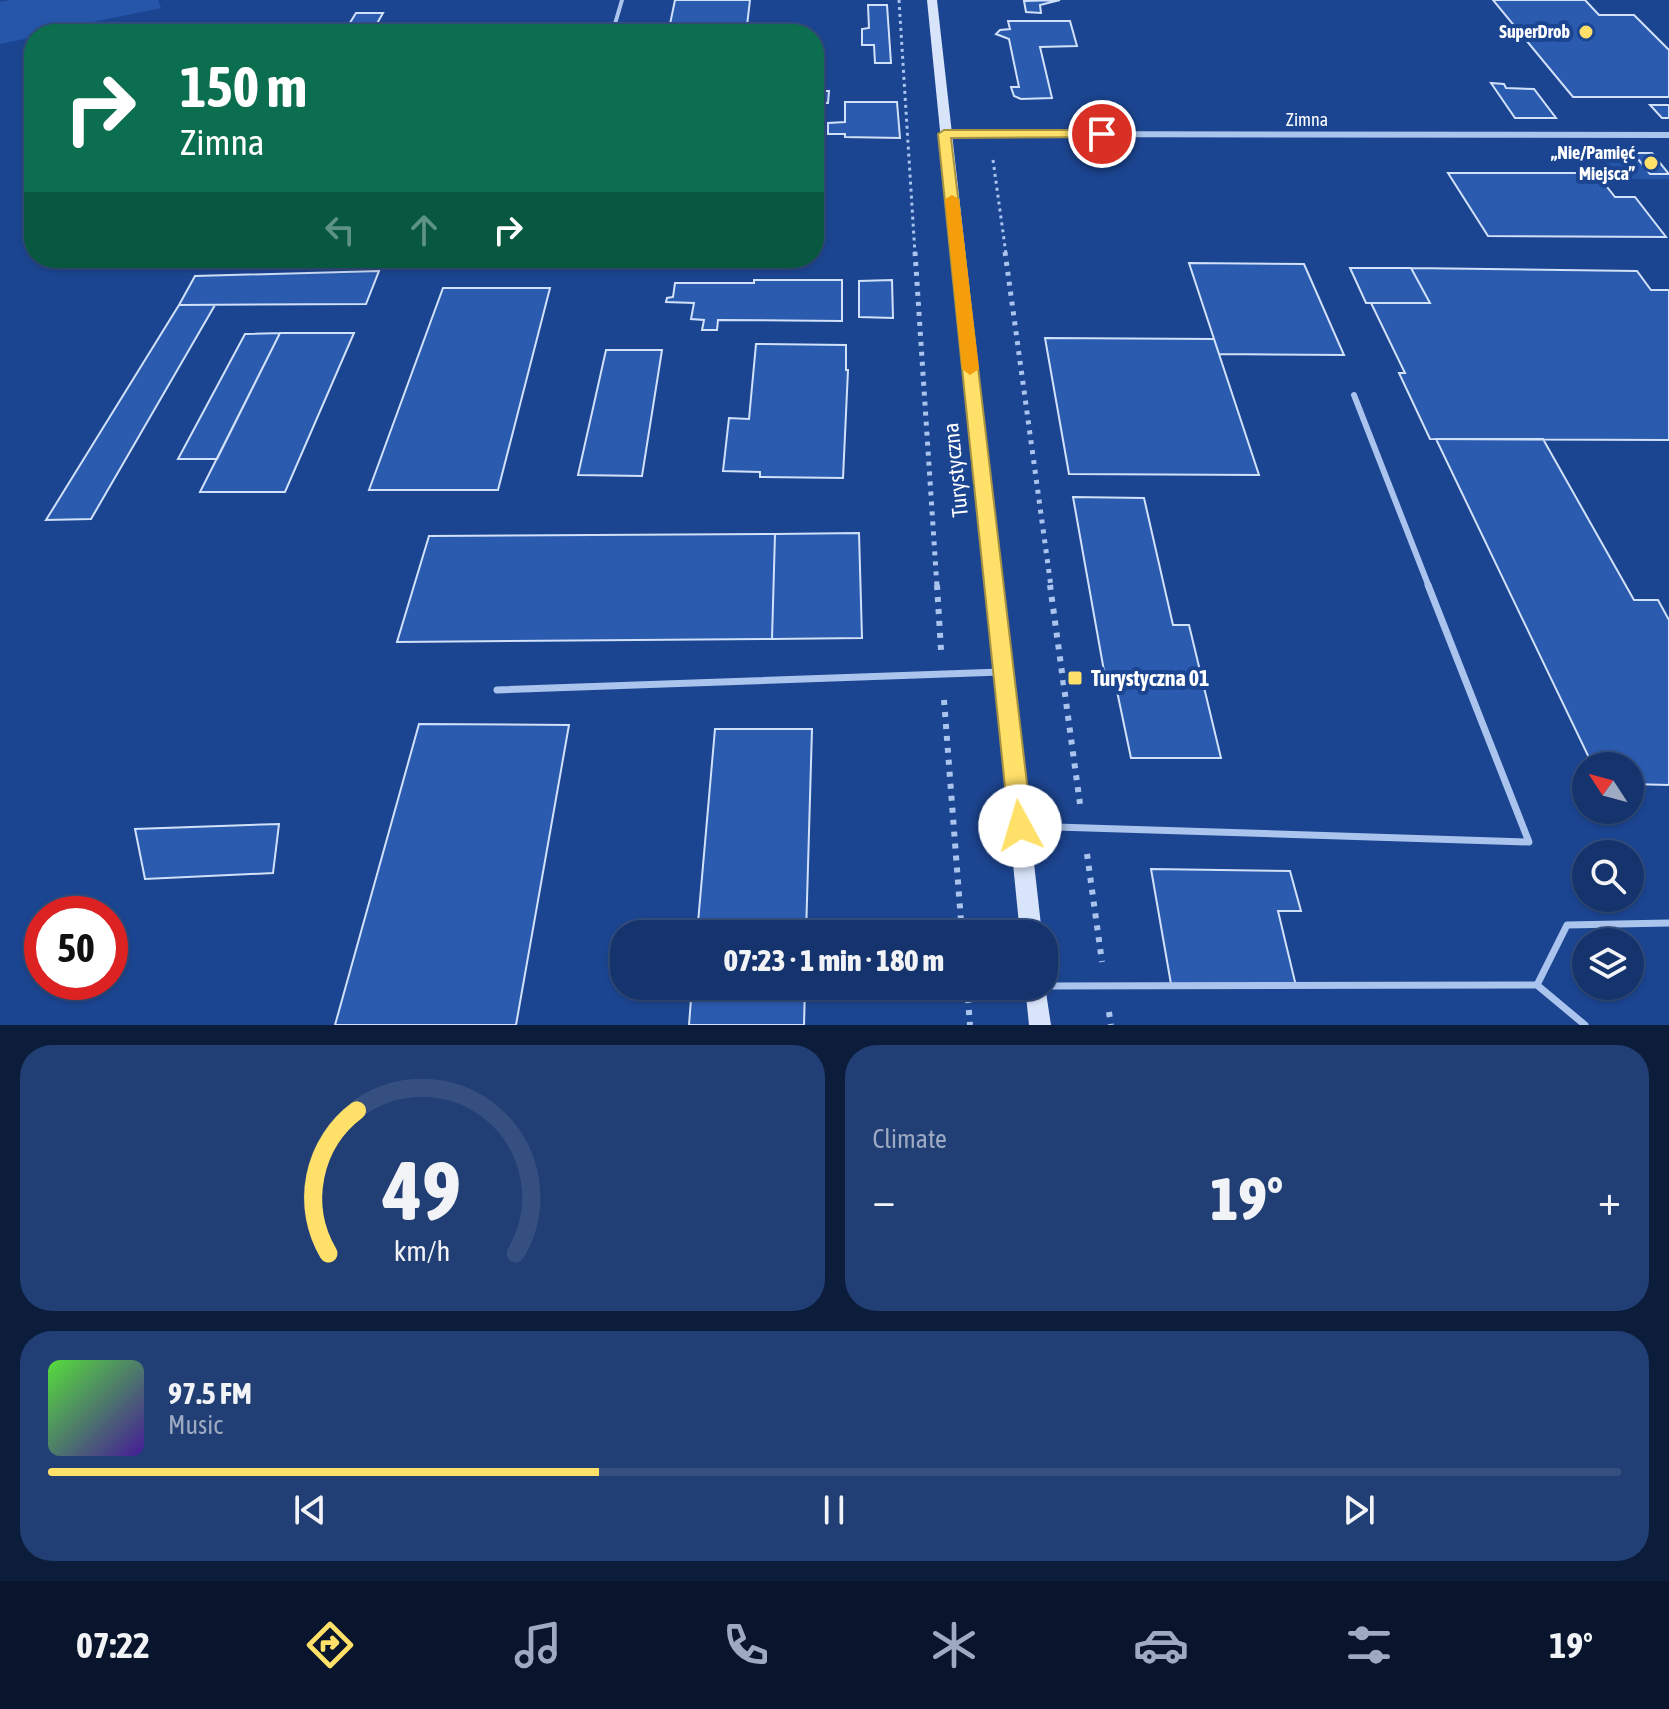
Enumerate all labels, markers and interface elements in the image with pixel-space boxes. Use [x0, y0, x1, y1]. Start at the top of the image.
place label: SuperDrob [1499, 21, 1570, 42]
marker: SuperDrob [1577, 23, 1595, 41]
text: 150 m [180, 55, 307, 119]
icon: right [48, 56, 152, 160]
pin [1068, 100, 1136, 168]
street label: Zimna [1286, 109, 1328, 130]
icon: arrive [1080, 112, 1124, 156]
text: Zimna [180, 121, 265, 163]
place label: „Nie/Pamięć Miejsca” [1550, 142, 1636, 184]
marker: „Nie/Pamięć Miejsca” [1642, 154, 1660, 172]
icon: left [318, 208, 362, 252]
icon: ahead [402, 208, 446, 252]
icon: right [486, 208, 530, 252]
street label: Turystyczna [937, 422, 973, 518]
place label: Turystyczna 01 [1091, 665, 1209, 691]
marker: Turystyczna 01 [1066, 669, 1084, 687]
north arrow [1572, 752, 1644, 824]
map controls [1572, 752, 1644, 1000]
position arrow [978, 784, 1062, 868]
button: search [1572, 840, 1644, 912]
speed limit sign: 50 [24, 896, 128, 1000]
button: layers [1572, 928, 1644, 1000]
text: 07:23 · 1 min · 180 m [724, 943, 944, 977]
text: Climate [873, 1124, 947, 1154]
text: 49 [382, 1142, 461, 1238]
text: 19° [1210, 1164, 1283, 1233]
text: − [873, 1174, 895, 1224]
text: + [1598, 1174, 1621, 1224]
text: km/h [394, 1234, 451, 1267]
text: 97.5 FM [168, 1376, 252, 1410]
text: Music [168, 1410, 223, 1440]
icon: previous [288, 1488, 332, 1532]
icon: pause [812, 1488, 856, 1532]
icon: next [1337, 1488, 1381, 1532]
icon: directions [302, 1617, 358, 1673]
icon: music [510, 1617, 566, 1673]
icon: phone [718, 1617, 774, 1673]
icon: climate [926, 1617, 982, 1673]
icon: car [1133, 1617, 1189, 1673]
icon: filters [1341, 1617, 1397, 1673]
text: 07:22 [76, 1624, 150, 1666]
text: 19° [1549, 1624, 1593, 1666]

